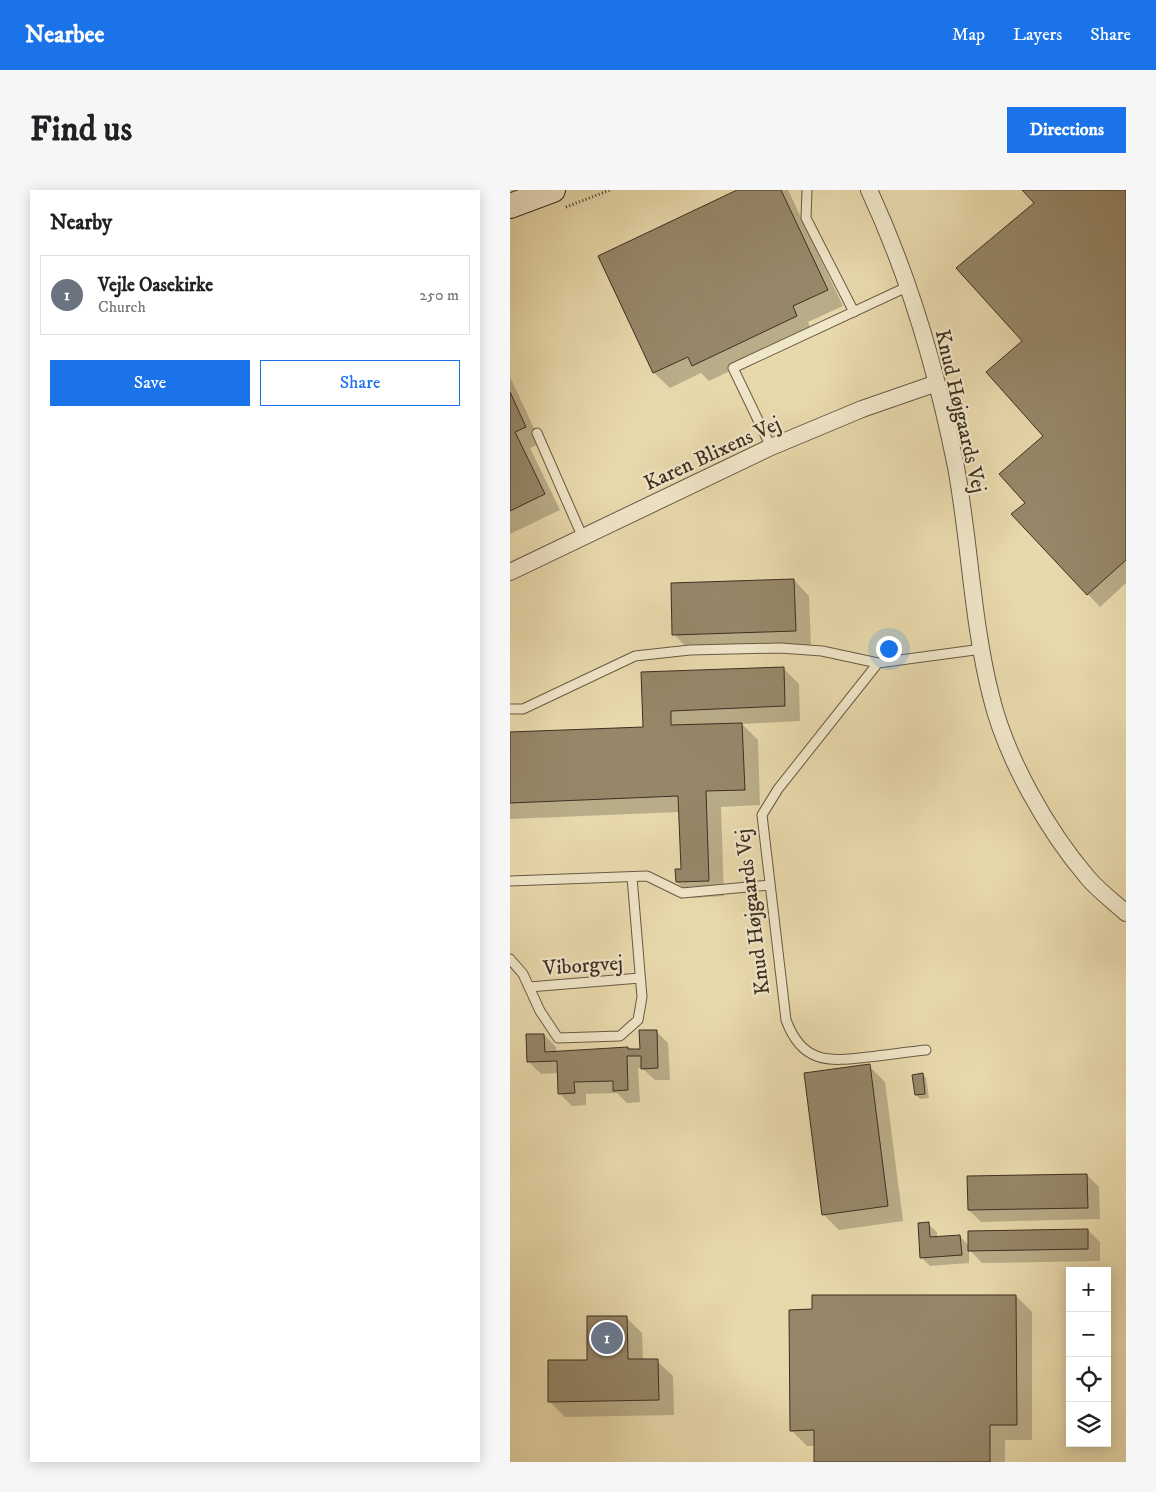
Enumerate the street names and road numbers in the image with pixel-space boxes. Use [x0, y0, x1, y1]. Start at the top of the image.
street label: Knud Højgaards Vej [929, 327, 991, 496]
street label: Karen Blixens Vej [640, 411, 785, 497]
street label: Knud Højgaards Vej [730, 827, 776, 996]
street label: Viborgvej [541, 950, 624, 982]

